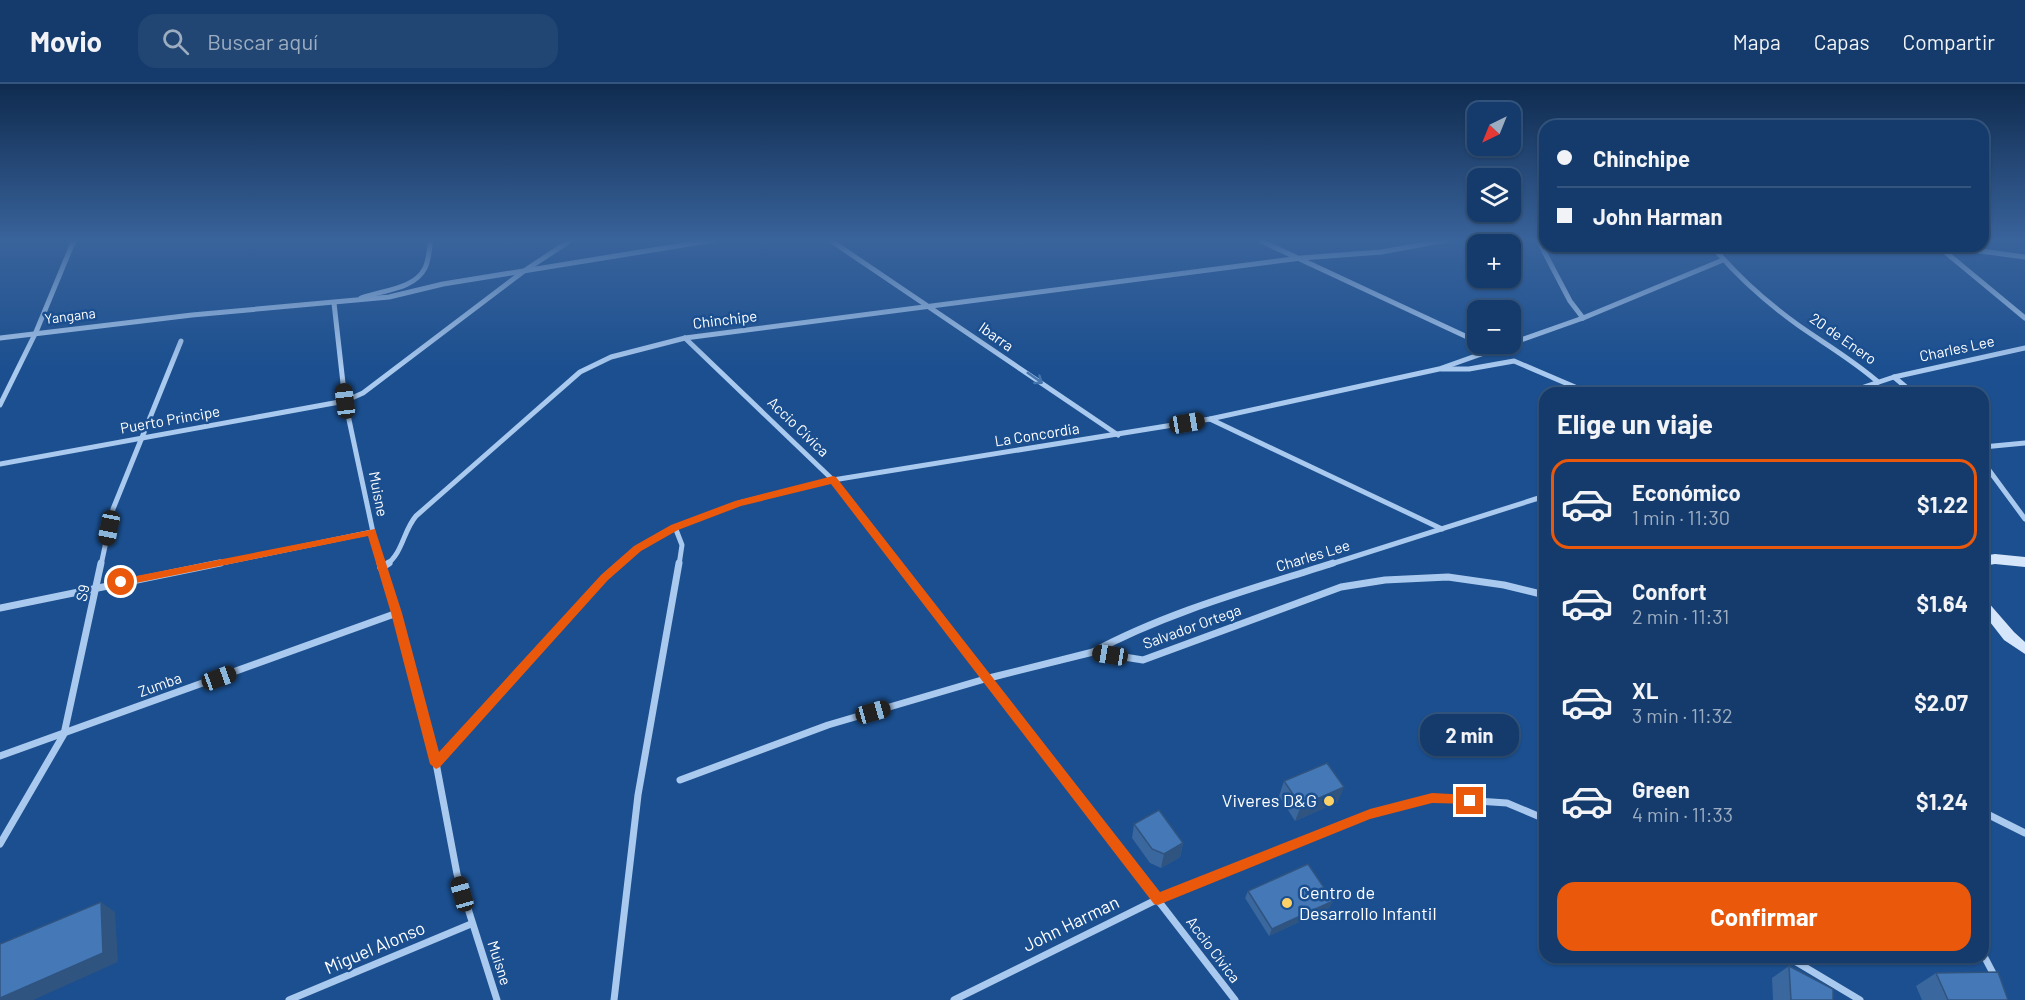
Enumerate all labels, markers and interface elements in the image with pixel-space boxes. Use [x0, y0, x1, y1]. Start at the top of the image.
search box [138, 14, 558, 68]
text: Movio [30, 24, 102, 58]
icon: search [159, 25, 192, 58]
text: Buscar aquí [207, 28, 318, 54]
text: Mapa [1733, 29, 1781, 54]
text: Capas [1814, 29, 1870, 54]
text: Compartir [1903, 29, 1995, 54]
north arrow [1467, 102, 1521, 156]
map controls [1467, 102, 1521, 354]
text: Chinchipe [1593, 145, 1690, 171]
button: layers [1467, 168, 1521, 222]
text: John Harman [1593, 203, 1722, 229]
button: + [1467, 234, 1521, 288]
button: − [1467, 300, 1521, 354]
street label: Yangana [43, 304, 96, 327]
street label: Chinchipe [692, 306, 758, 332]
street label: 20 de Enero [1807, 309, 1880, 368]
street label: Ibarra [976, 318, 1017, 355]
street label: Charles Lee [1918, 331, 1996, 365]
one-way arrow [1027, 372, 1043, 384]
car [334, 382, 356, 420]
street label: Accio Cívica [764, 393, 833, 460]
street label: Puerto Principe [119, 401, 221, 437]
text: Elige un viaje [1557, 407, 1713, 439]
car [1168, 411, 1206, 435]
street label: La Concordia [993, 418, 1080, 450]
street label: Muisne [366, 470, 392, 518]
icon: car [1560, 477, 1614, 531]
text: Económico [1632, 479, 1741, 505]
text: $1.22 [1917, 491, 1968, 517]
text: 1 min · 11:30 [1632, 505, 1730, 529]
car [97, 509, 121, 547]
street label: Charles Lee [1274, 535, 1352, 575]
route start [107, 568, 134, 595]
icon: car [1560, 576, 1614, 630]
text: Confort [1632, 578, 1707, 604]
street label: S9 [71, 583, 93, 603]
text: $1.64 [1917, 590, 1968, 616]
street label: Salvador Ortega [1140, 600, 1243, 652]
text: 2 min · 11:31 [1632, 604, 1729, 628]
car [1091, 643, 1129, 667]
car [199, 663, 239, 693]
street label: Zumba [136, 668, 184, 700]
icon: car [1560, 675, 1614, 729]
text: XL [1632, 677, 1658, 703]
text: $2.07 [1914, 689, 1968, 715]
car [853, 698, 893, 726]
text: 3 min · 11:32 [1632, 703, 1733, 727]
callout: 2 min [1420, 714, 1520, 756]
text: 2 min [1446, 723, 1493, 747]
icon: car [1560, 774, 1614, 828]
text: Green [1632, 776, 1690, 802]
route end [1456, 787, 1483, 814]
text: $1.24 [1916, 788, 1968, 814]
place label: Viveres D&G [1222, 789, 1317, 811]
marker: Viveres D&G [1322, 794, 1336, 808]
text: 4 min · 11:33 [1632, 802, 1733, 826]
car [448, 874, 476, 914]
place label: Centro de Desarrollo Infantil [1299, 881, 1437, 924]
button: Confirmar [1557, 882, 1971, 951]
street label: John Harman [1019, 890, 1122, 956]
marker: Centro de Desarrollo Infantil [1280, 896, 1294, 910]
street label: Accio Cívica [1183, 913, 1245, 986]
street label: Miguel Alonso [321, 916, 428, 978]
street label: Muisne [484, 938, 516, 987]

